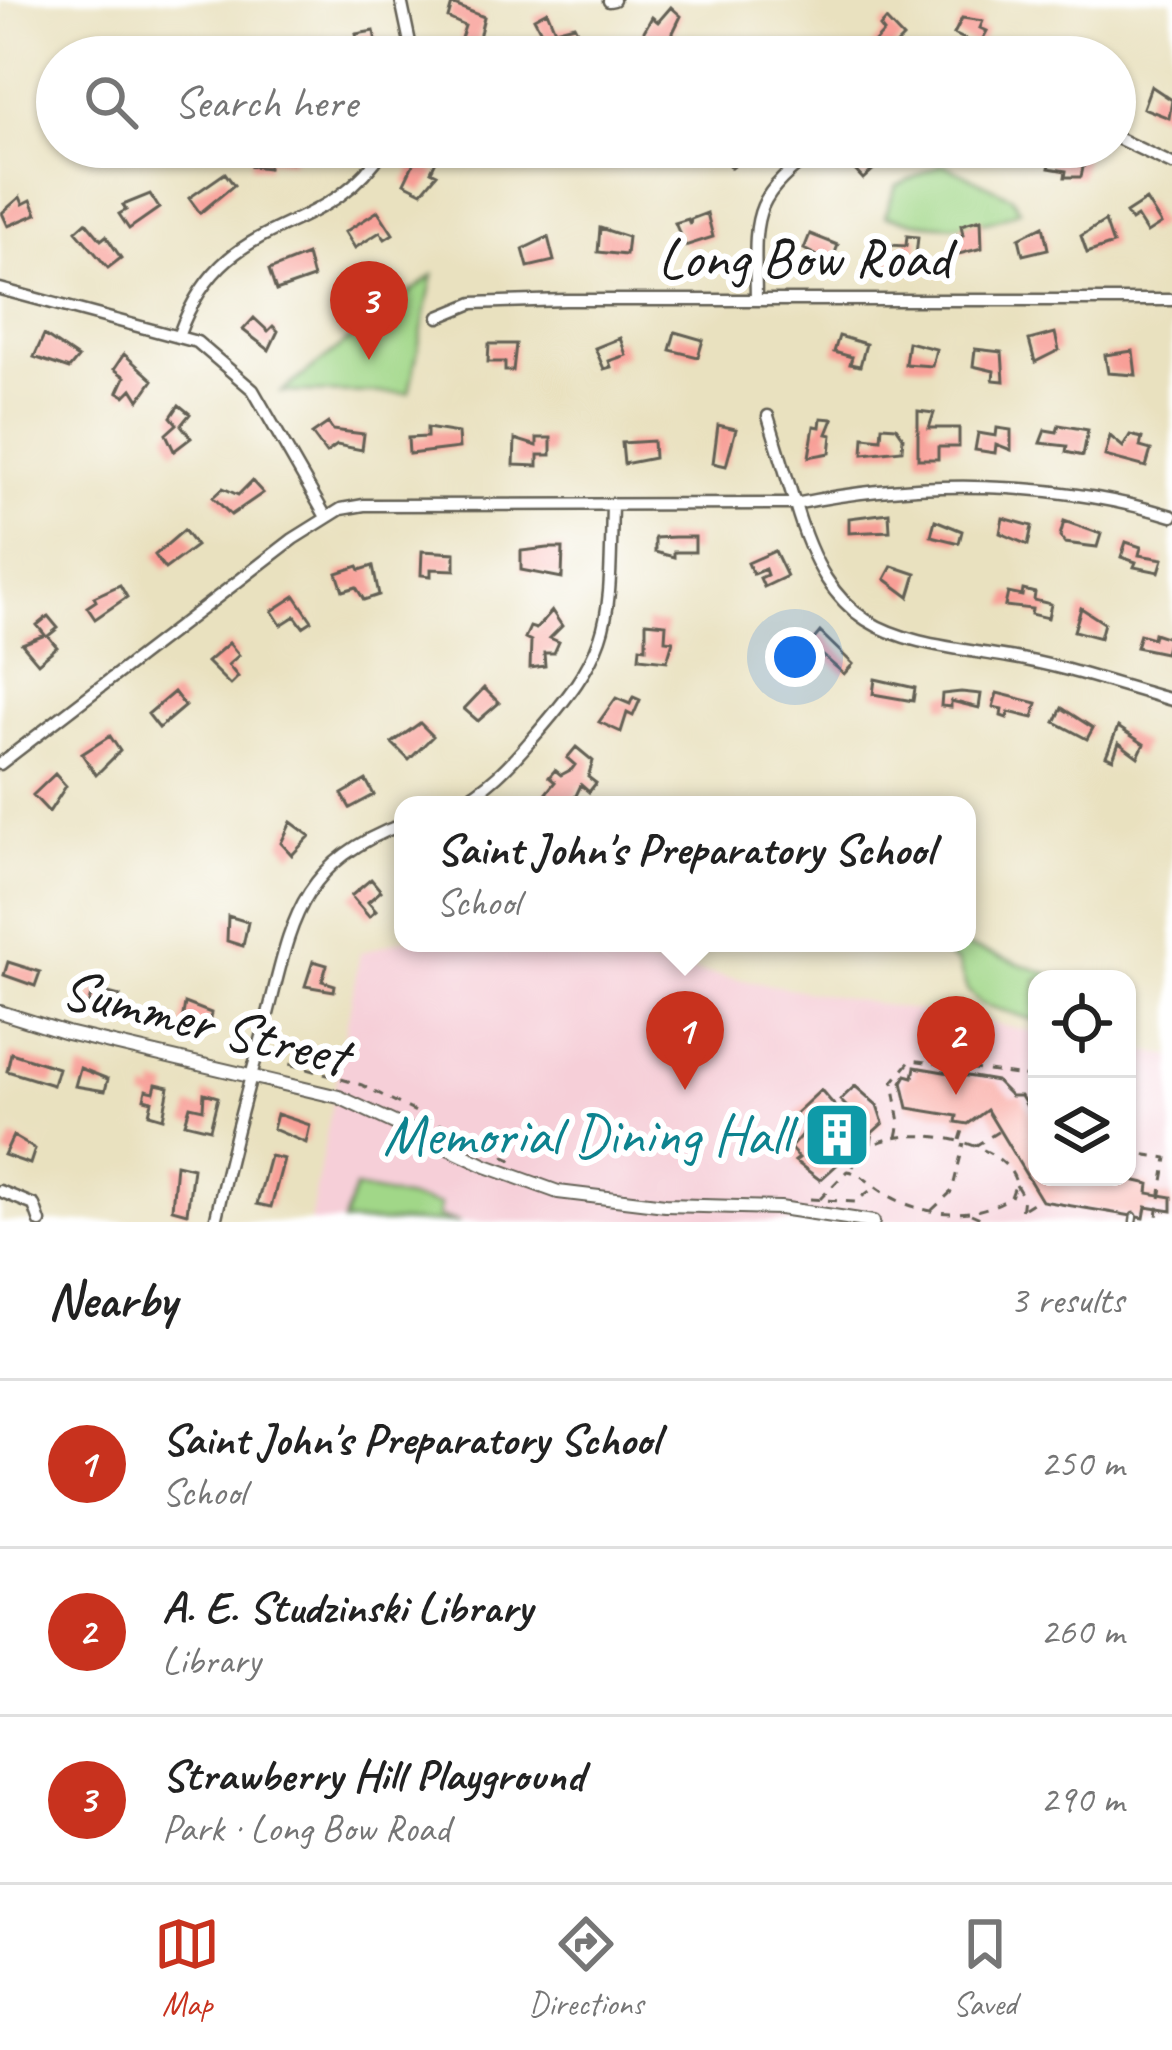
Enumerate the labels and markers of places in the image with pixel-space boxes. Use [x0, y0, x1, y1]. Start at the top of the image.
pin: 3 [330, 261, 408, 360]
pin: 1 [646, 991, 724, 1090]
pin: 2 [917, 996, 995, 1095]
place label: Memorial Dining Hall [383, 1099, 799, 1171]
building icon: Memorial Dining Hall [802, 1100, 872, 1170]

